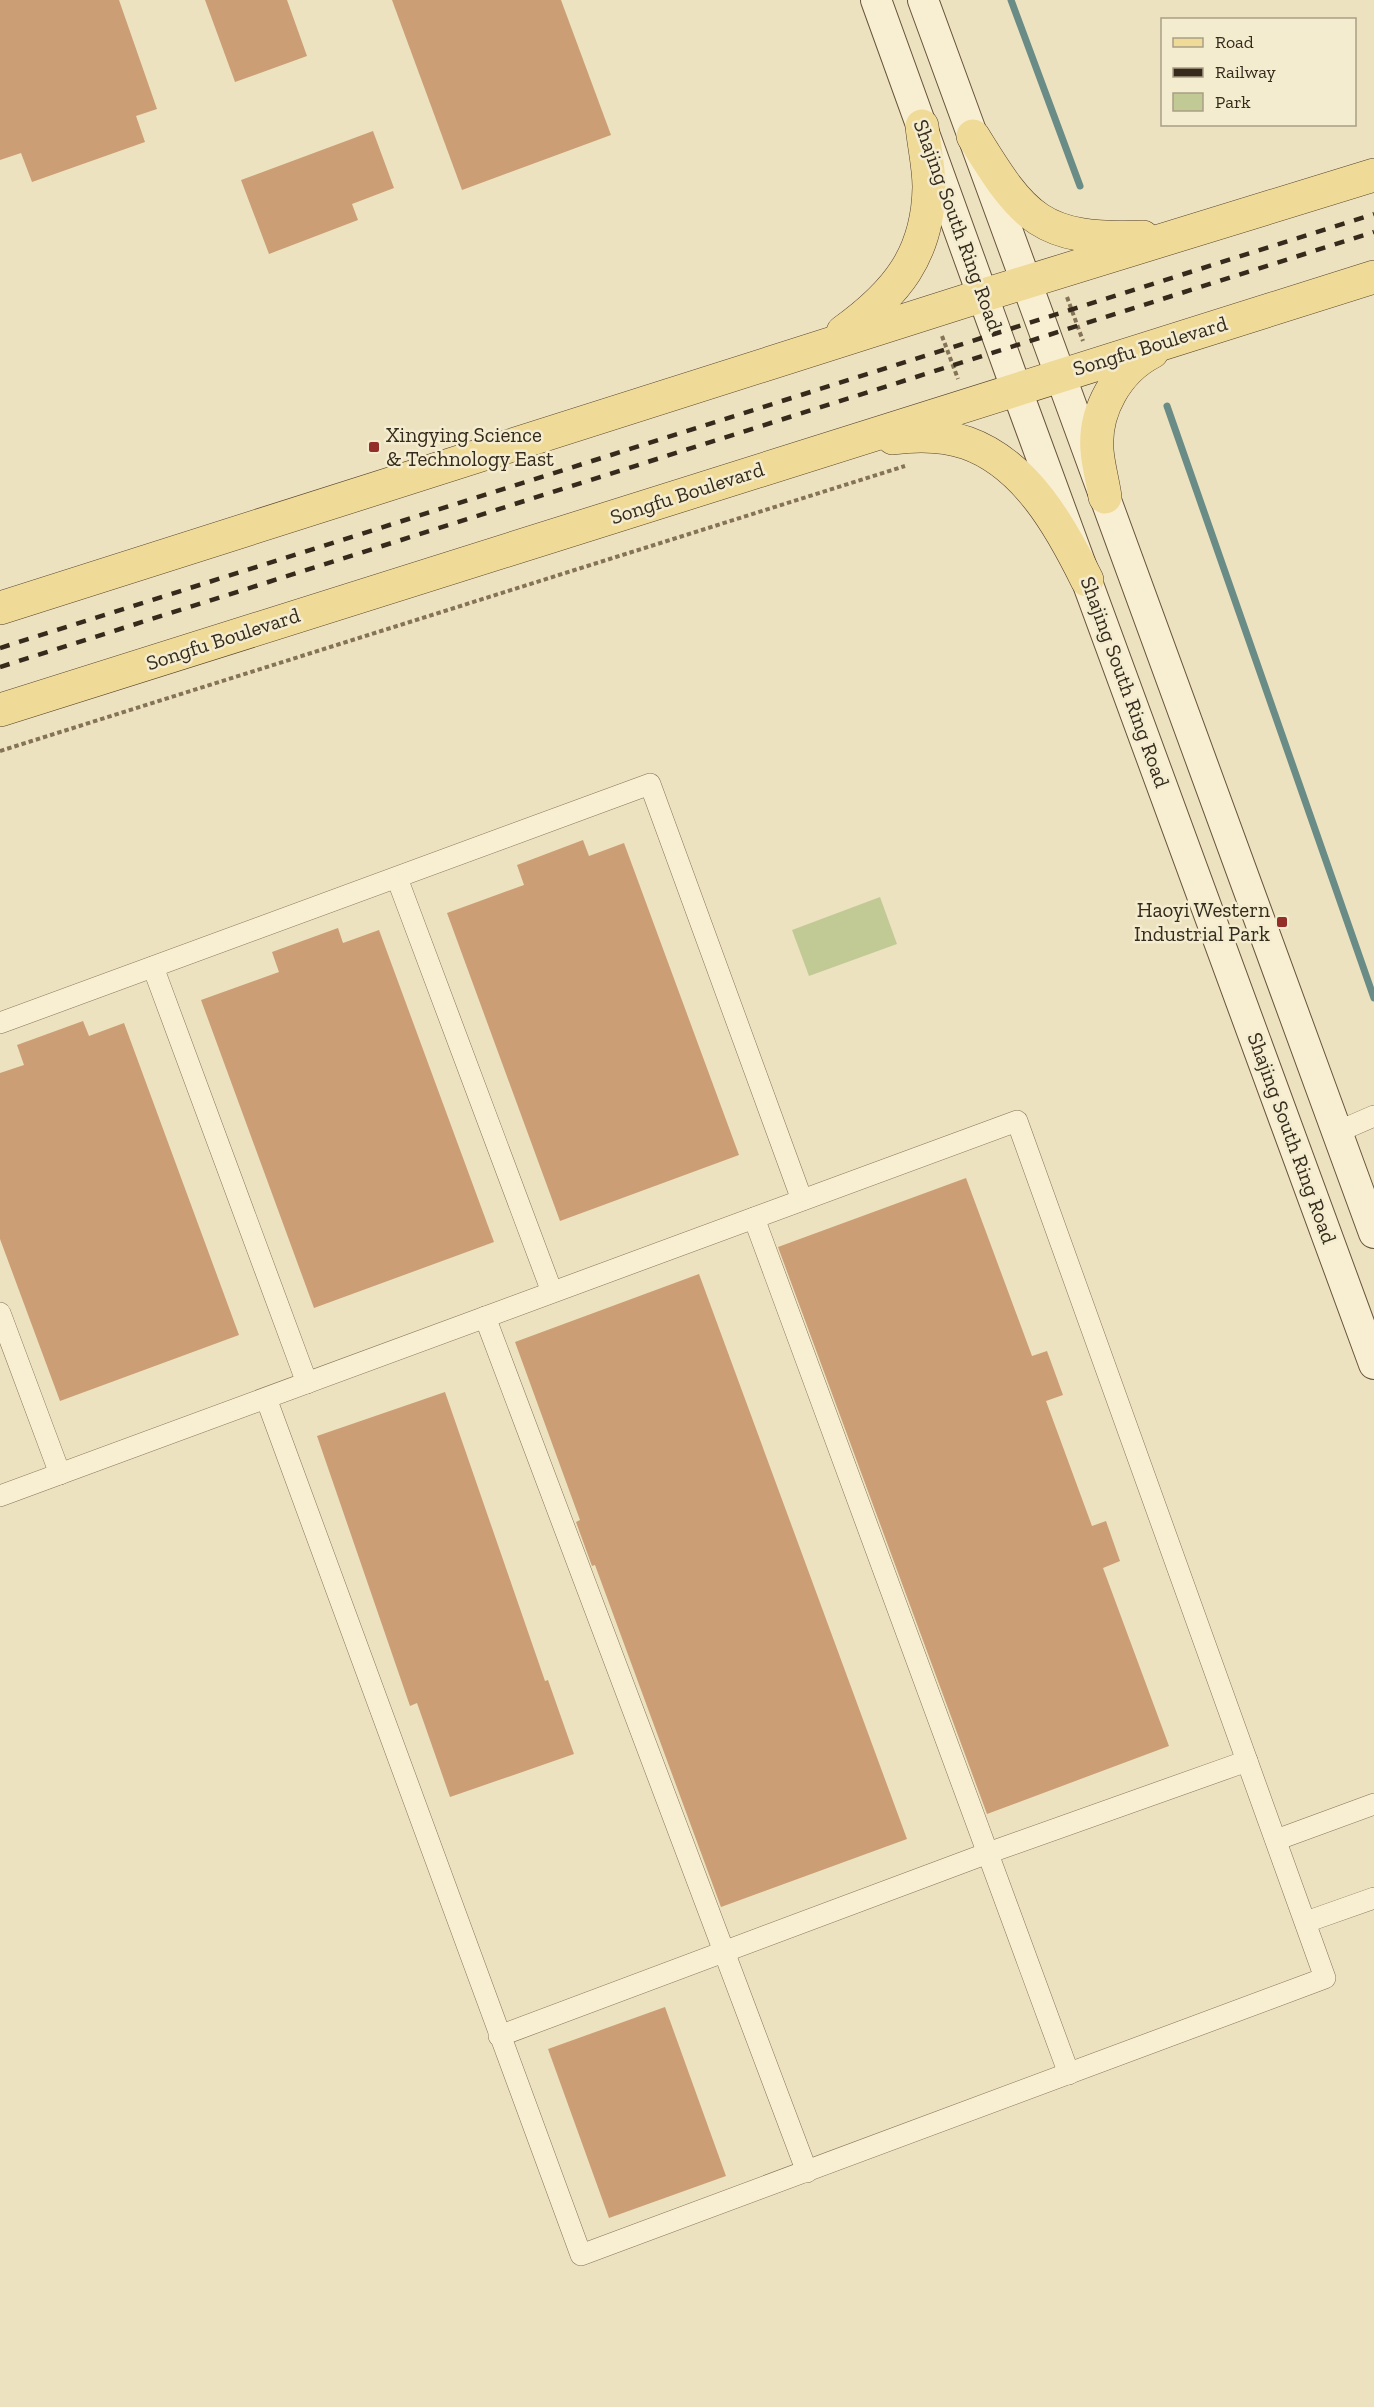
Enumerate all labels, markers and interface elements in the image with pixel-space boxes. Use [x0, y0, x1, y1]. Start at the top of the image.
legend [1161, 18, 1356, 126]
text: Road [1215, 31, 1254, 53]
text: Railway [1215, 61, 1277, 83]
text: Park [1215, 91, 1251, 113]
street label: Shajing South Ring Road [908, 116, 1008, 335]
street label: Songfu Boulevard [1070, 310, 1231, 381]
place label: Xingying Science & Technology East [386, 422, 554, 471]
marker: Xingying Science & Technology East [367, 440, 381, 454]
street label: Songfu Boulevard [607, 456, 767, 529]
street label: Shajing South Ring Road [1075, 573, 1175, 792]
street label: Songfu Boulevard [143, 602, 303, 675]
place label: Haoyi Western Industrial Park [1134, 897, 1270, 946]
marker: Haoyi Western Industrial Park [1275, 915, 1289, 929]
street label: Shajing South Ring Road [1242, 1029, 1342, 1248]

